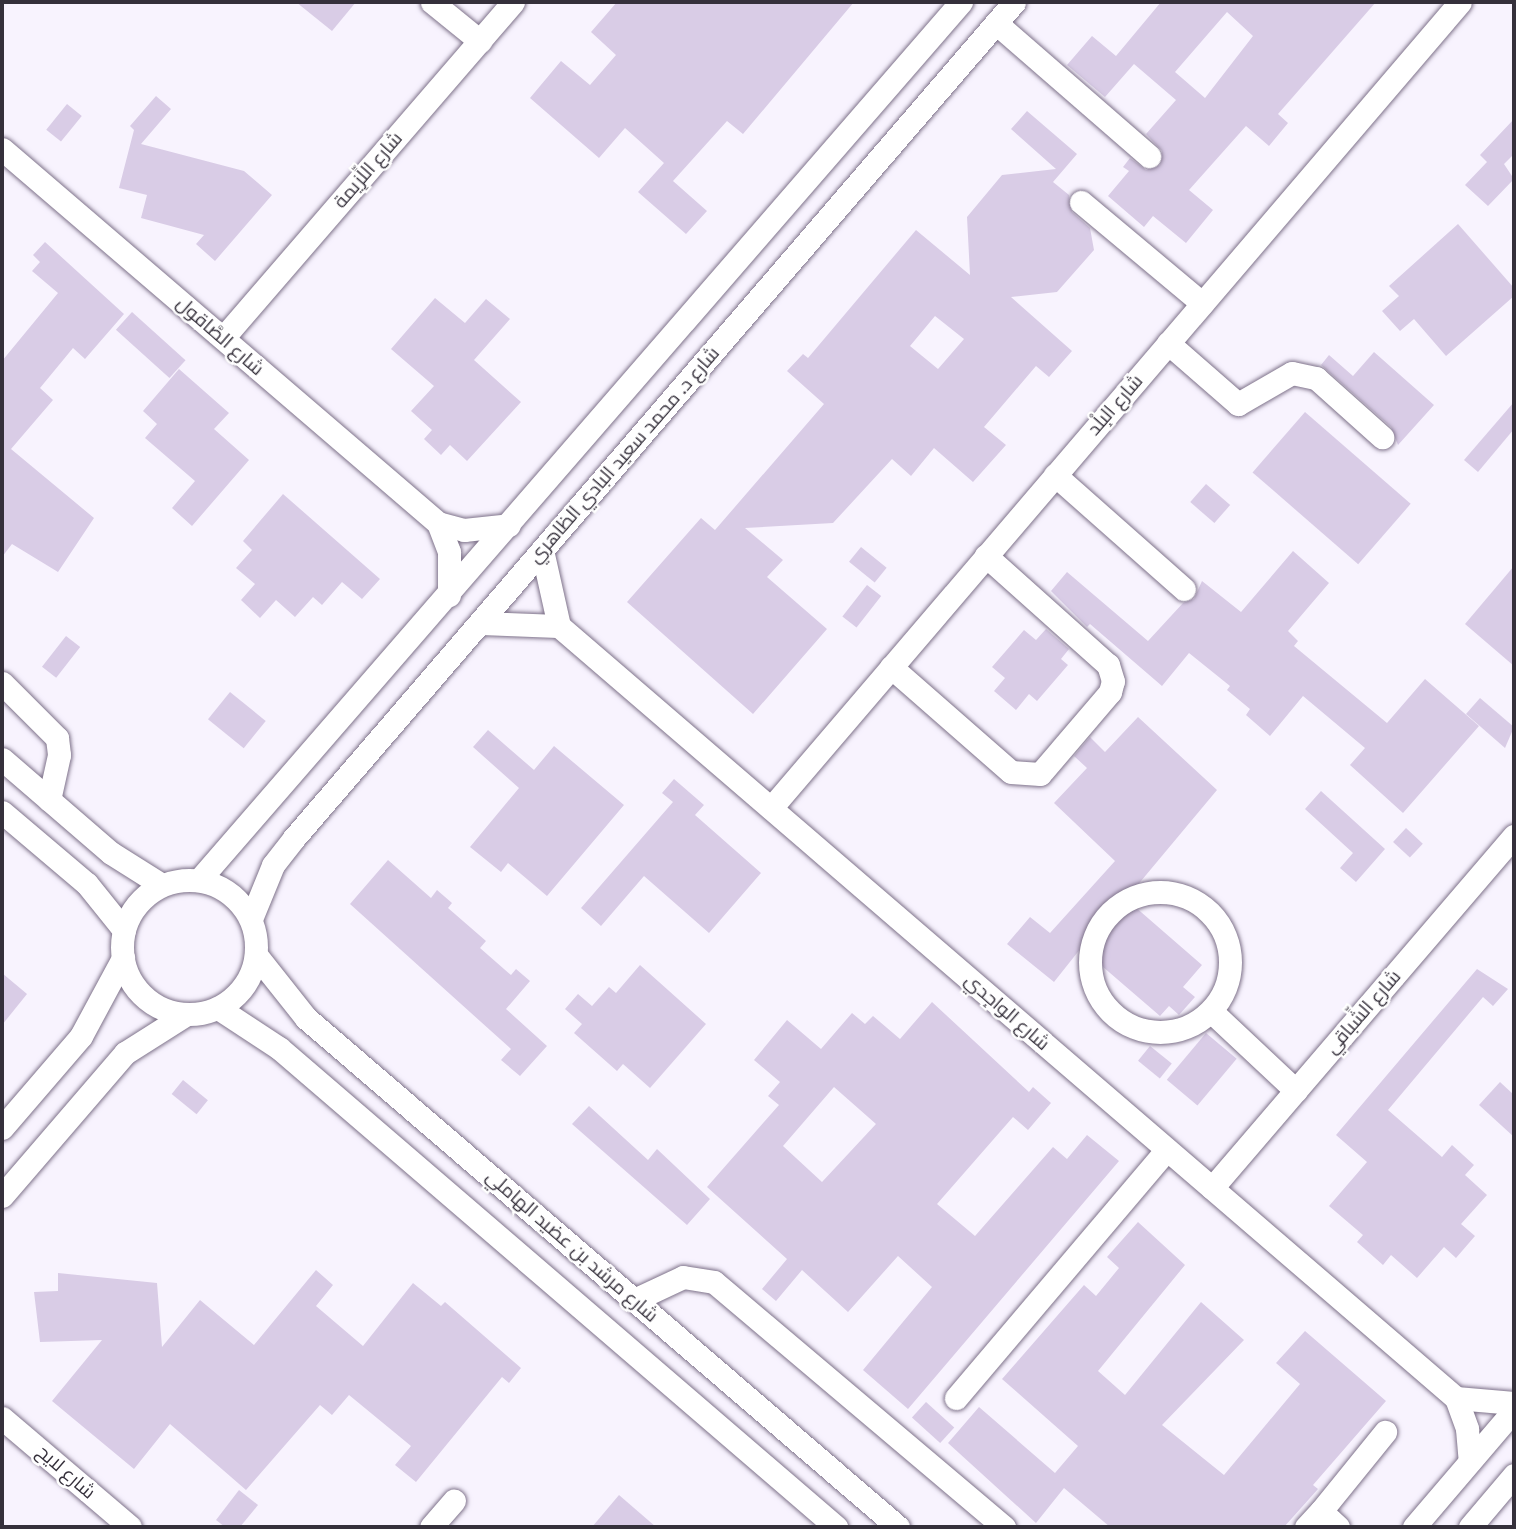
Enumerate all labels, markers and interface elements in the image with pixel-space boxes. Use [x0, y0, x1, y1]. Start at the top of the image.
street label: شارع اللِّزِيمة [329, 127, 407, 213]
street label: شارع الصَّاقول [172, 292, 268, 380]
street label: شارع د. محمد سعيد البادي الظاهري [524, 342, 724, 568]
street label: شارع البِلْد [1082, 370, 1148, 440]
street label: شارع الشِّباقي [1320, 965, 1406, 1059]
street label: شارع الواجِدي [960, 969, 1054, 1055]
street label: شارع مرشد بن عضيد الهاملي [481, 1165, 663, 1327]
street label: شارع لايح [32, 1440, 100, 1504]

